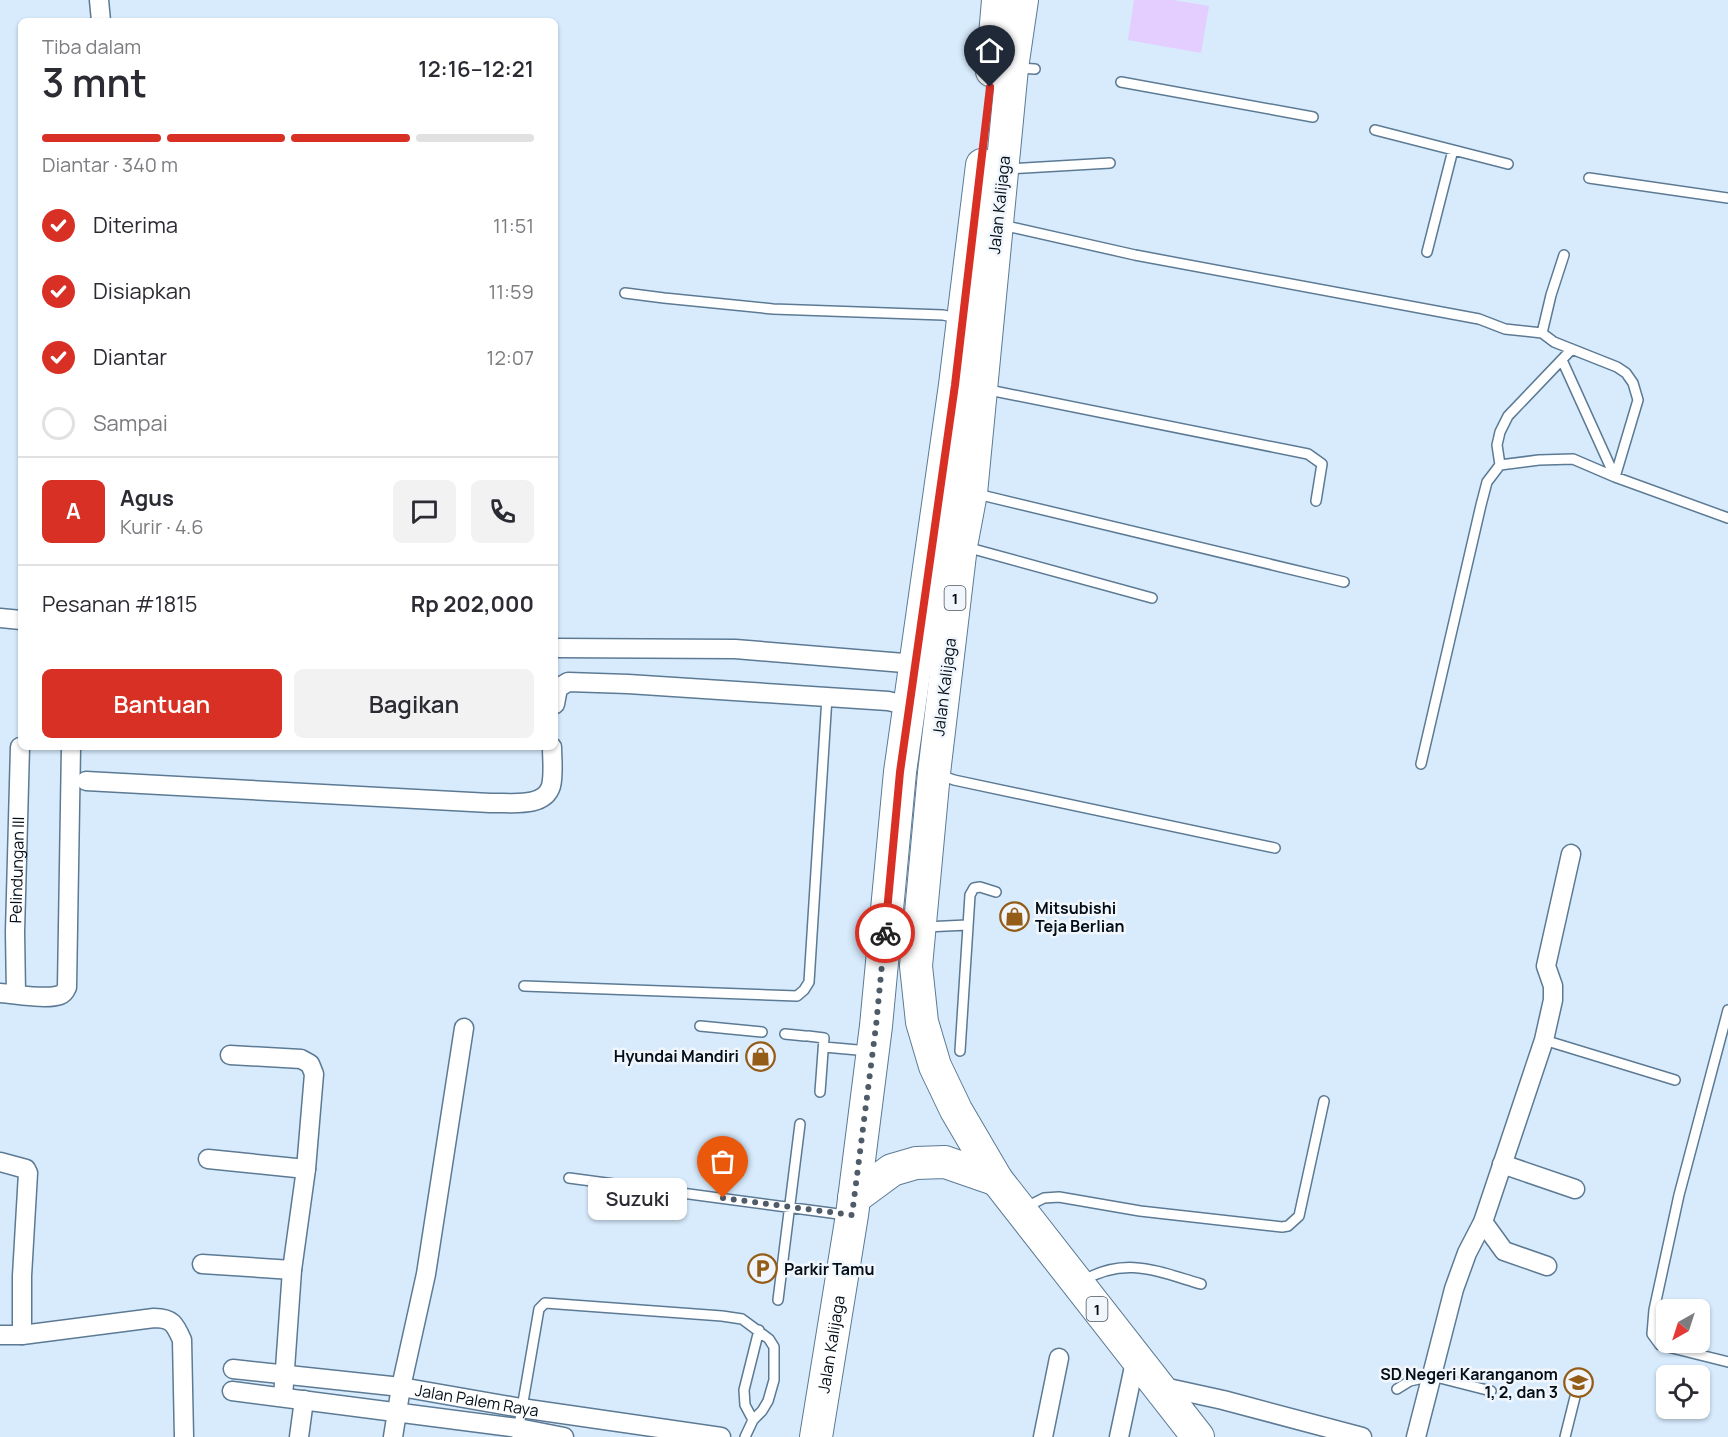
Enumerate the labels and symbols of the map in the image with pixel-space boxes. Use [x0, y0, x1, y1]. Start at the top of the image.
pin [964, 25, 1015, 87]
street label: Jalan Kalijaga [983, 155, 1015, 255]
road number: 1 [944, 586, 966, 610]
street label: Jalan Kalijaga [927, 637, 961, 737]
street label: Pelindungan III [4, 816, 29, 924]
place label: Mitsubishi Teja Berlian [1035, 897, 1124, 937]
shop icon: Mitsubishi Teja Berlian [998, 901, 1030, 933]
courier [855, 903, 915, 963]
shop icon: Hyundai Mandiri [744, 1040, 776, 1072]
place label: Hyundai Mandiri [614, 1045, 739, 1067]
pin [697, 1136, 748, 1198]
callout: Suzuki [588, 1177, 687, 1219]
parking icon: Parkir Tamu [747, 1253, 779, 1285]
place label: Parkir Tamu [784, 1258, 874, 1280]
street label: Jalan Kalijaga [812, 1294, 850, 1395]
road number: 1 [1086, 1297, 1108, 1321]
north arrow [1656, 1299, 1710, 1353]
place label: SD Negeri Karanganom 1, 2, dan 3 [1380, 1363, 1558, 1403]
school or university icon: SD Negeri Karanganom 1, 2, dan 3 [1563, 1367, 1595, 1399]
street label: Jalan Palem Raya [413, 1379, 540, 1421]

